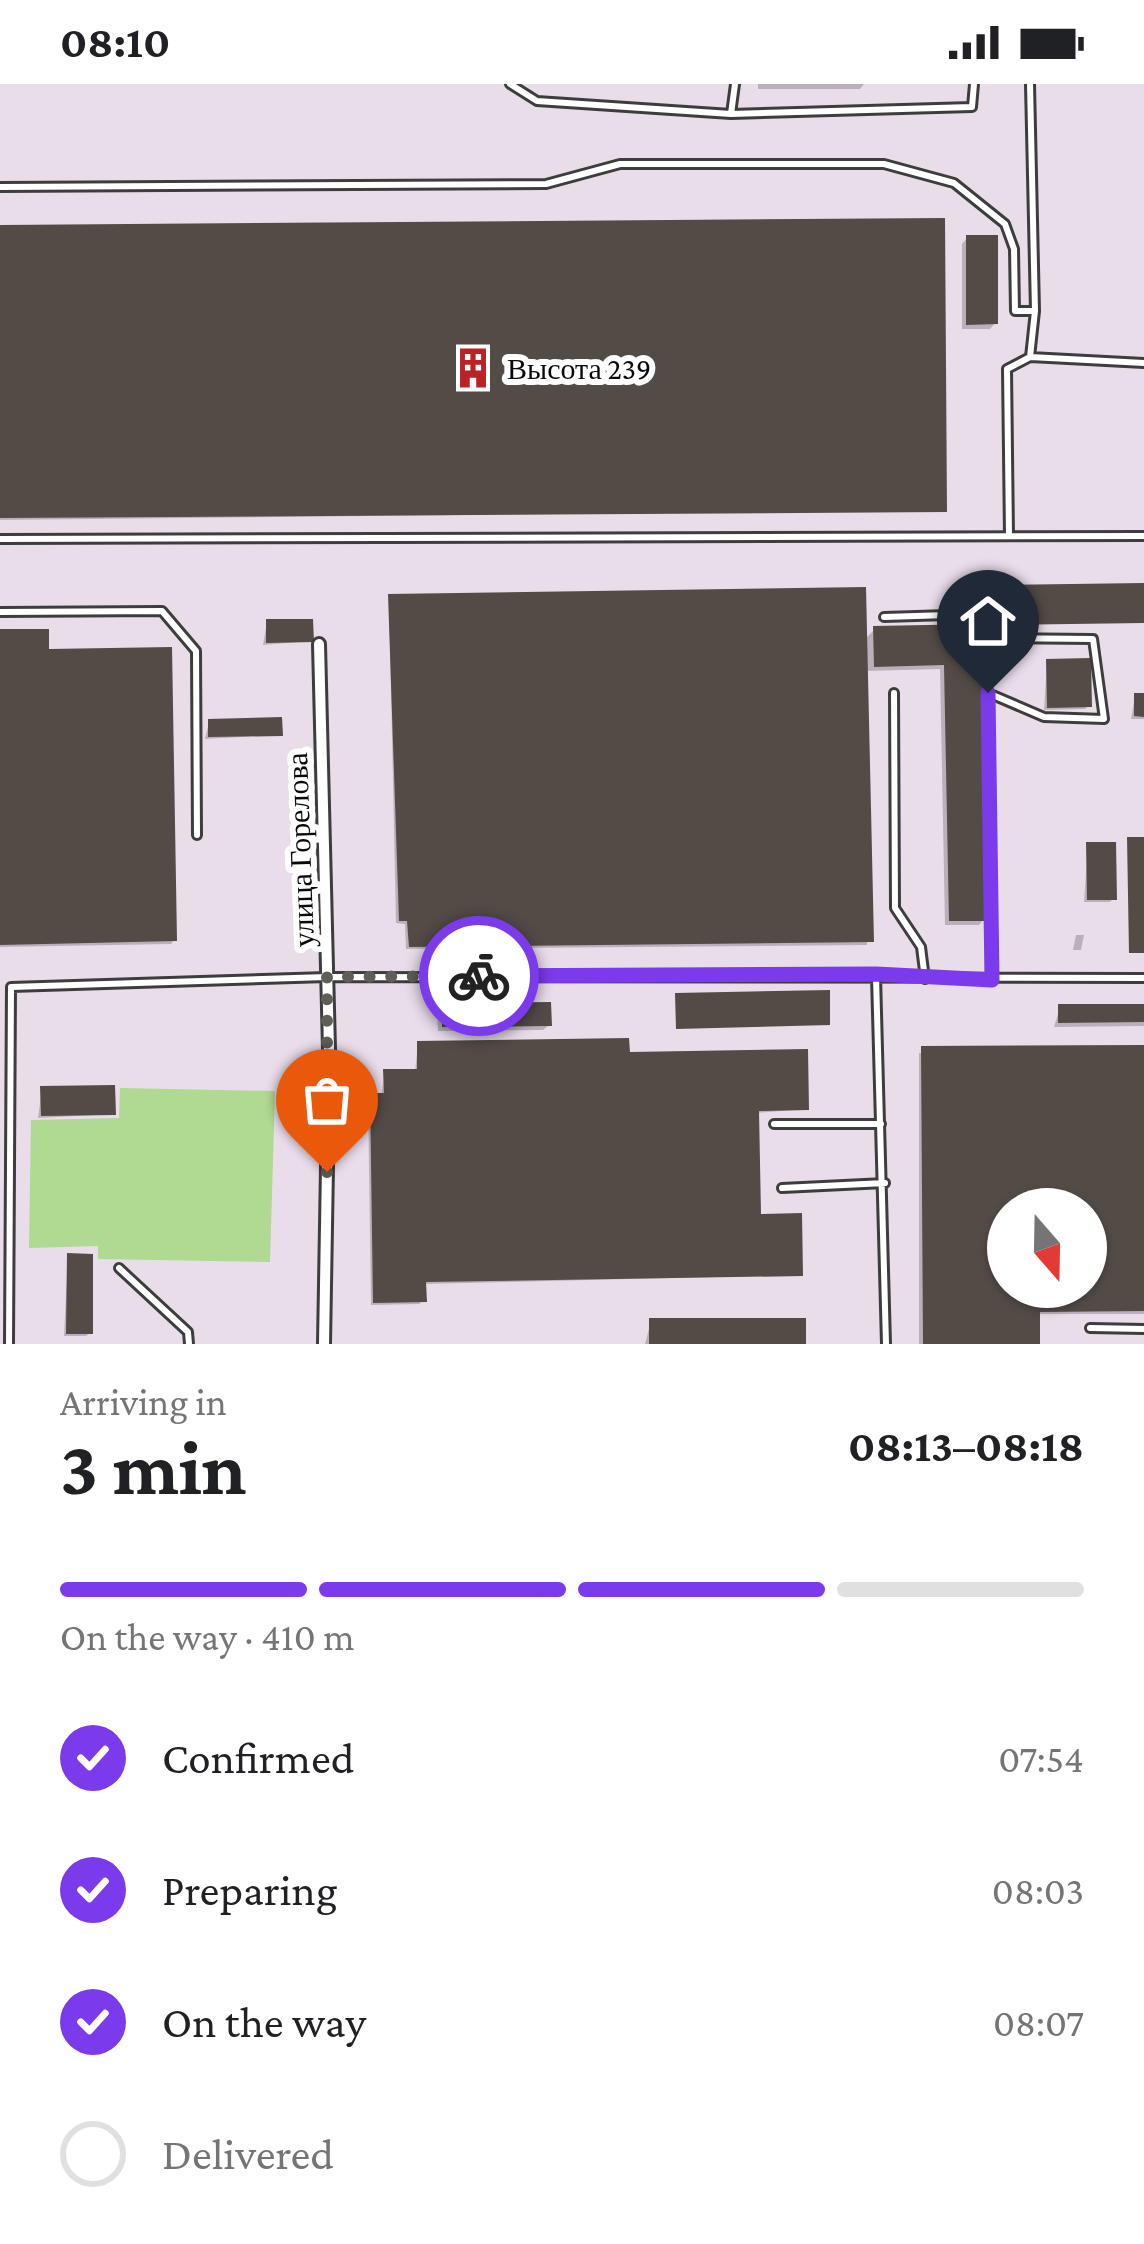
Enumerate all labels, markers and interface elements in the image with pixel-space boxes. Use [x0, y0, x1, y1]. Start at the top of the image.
text: 08:10 [60, 17, 170, 67]
building icon: Высота 239 [450, 345, 496, 391]
place label: Высота 239 [507, 352, 651, 385]
pin [937, 570, 1039, 693]
icon: home [955, 588, 1021, 654]
street label: улица Горелова [280, 752, 320, 948]
courier [419, 916, 539, 1036]
icon: bike [446, 943, 512, 1009]
pin [276, 1049, 378, 1172]
icon: bag [294, 1067, 360, 1133]
north arrow [987, 1188, 1107, 1308]
map controls [987, 1188, 1107, 1308]
text: Arriving in [60, 1380, 227, 1423]
text: 08:13–08:18 [848, 1421, 1084, 1471]
text: 3 min [60, 1424, 247, 1511]
text: On the way · 410 m [60, 1615, 355, 1658]
icon: check [60, 1725, 126, 1791]
text: Confirmed [162, 1733, 354, 1783]
text: 07:54 [998, 1737, 1084, 1780]
icon: check [60, 1857, 126, 1923]
text: Preparing [162, 1865, 338, 1915]
text: 08:03 [992, 1869, 1084, 1912]
icon: check [60, 1989, 126, 2055]
text: On the way [162, 1997, 366, 2047]
text: 08:07 [993, 2001, 1084, 2044]
text: Delivered [162, 2129, 334, 2179]

